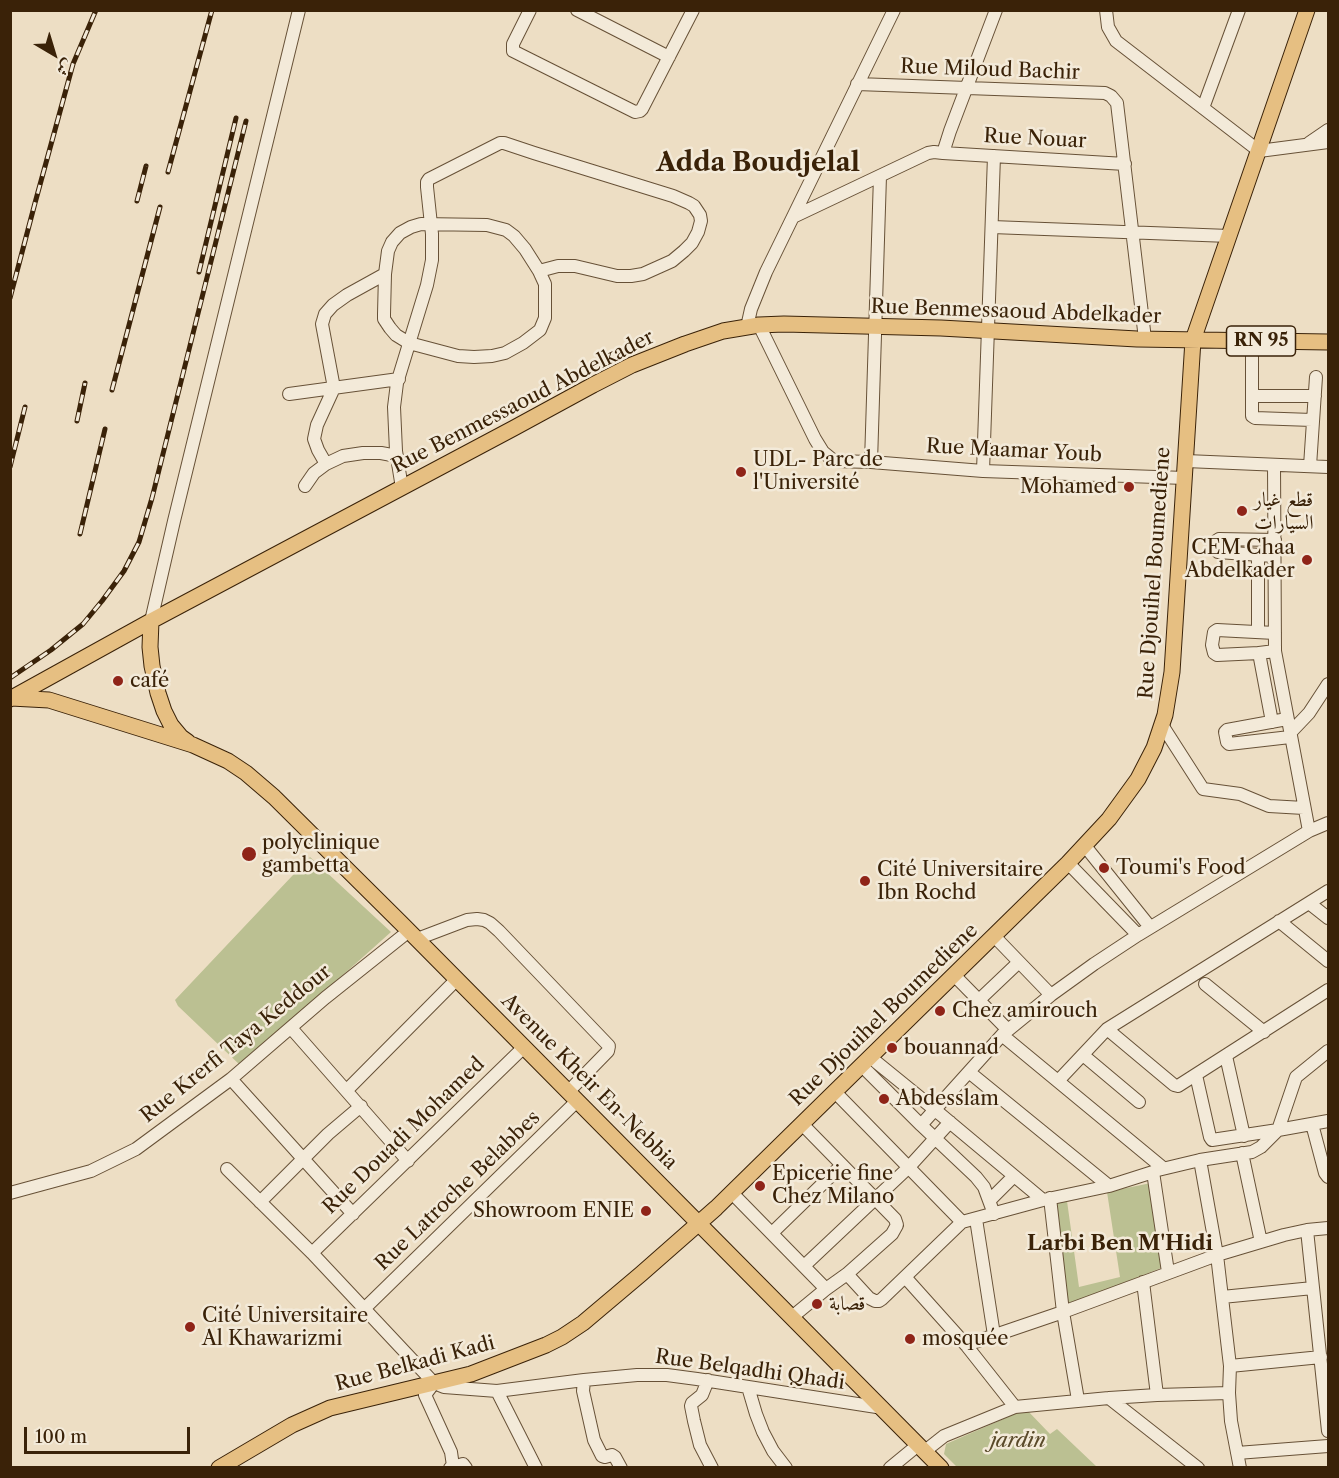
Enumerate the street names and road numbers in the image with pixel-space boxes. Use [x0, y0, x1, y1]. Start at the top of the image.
street label: Rue Miloud Bachir [900, 55, 1080, 85]
street label: Rue Nouar [983, 124, 1087, 154]
street label: Rue Benmessaoud Abdelkader [870, 295, 1162, 329]
street label: Rue Benmessaoud Abdelkader [388, 325, 658, 479]
road number: RN 95 [1226, 326, 1296, 356]
street label: Rue Maamar Youb [925, 434, 1103, 468]
street label: Rue Djouihel Boumediene [1134, 446, 1176, 700]
street label: Rue Djouihel Boumediene [785, 919, 983, 1111]
street label: Rue Krerfi Taya Keddour [136, 960, 336, 1128]
street label: Avenue Kheir En-Nebbia [496, 989, 682, 1175]
street label: Rue Douadi Mohamed [318, 1053, 490, 1219]
street label: Rue Latroche Belabbes [371, 1106, 545, 1276]
street label: Rue Belkadi Kadi [333, 1331, 497, 1397]
street label: Rue Belqadhi Qhadi [654, 1345, 846, 1395]

